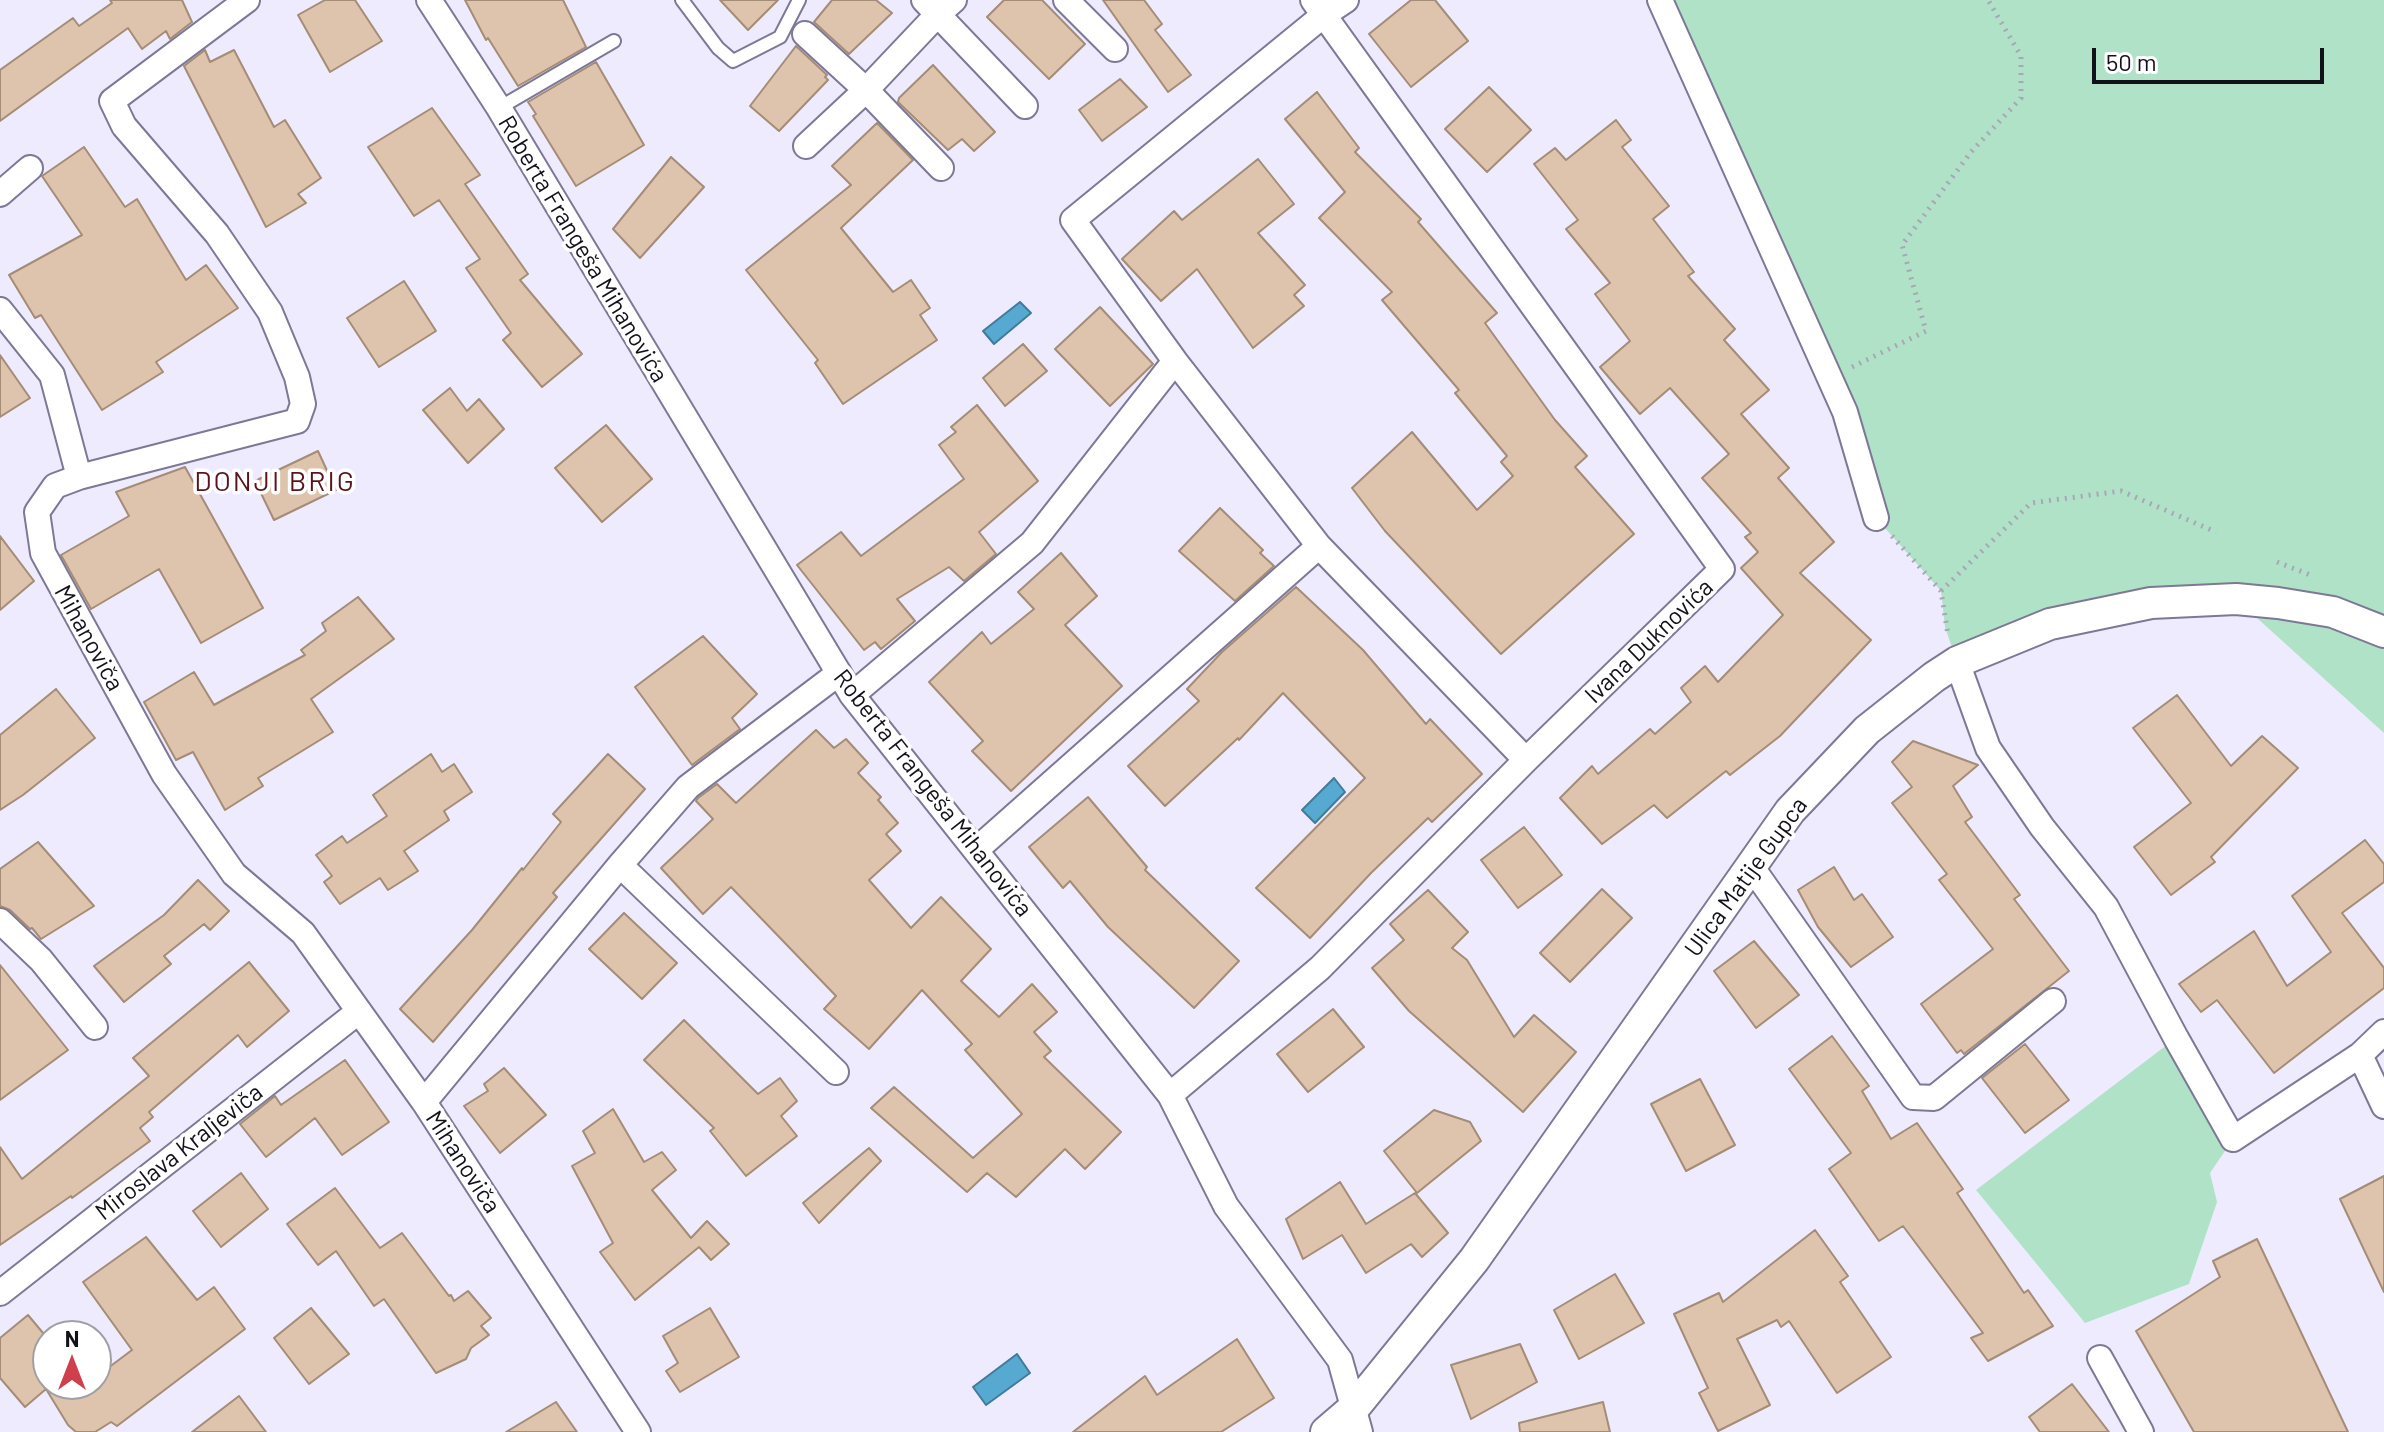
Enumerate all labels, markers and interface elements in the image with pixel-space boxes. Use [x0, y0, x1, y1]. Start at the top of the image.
scale bar [2096, 32, 2328, 82]
text: 50 m [2106, 47, 2157, 76]
street label: Roberta Frangeša Mihanovića [492, 111, 674, 387]
district label: DONJI BRIG [194, 465, 356, 499]
street label: Ivana Duknovića [1579, 573, 1719, 709]
street label: Mihanoviča [48, 580, 130, 696]
street label: Roberta Frangeša Mihanovića [828, 664, 1038, 922]
street label: Ulica Matije Gupca [1679, 792, 1813, 962]
street label: Miroslava Kraljeviča [90, 1078, 268, 1226]
street label: Mihanoviča [419, 1105, 507, 1219]
north arrow [32, 1320, 112, 1400]
text: N [65, 1325, 79, 1351]

